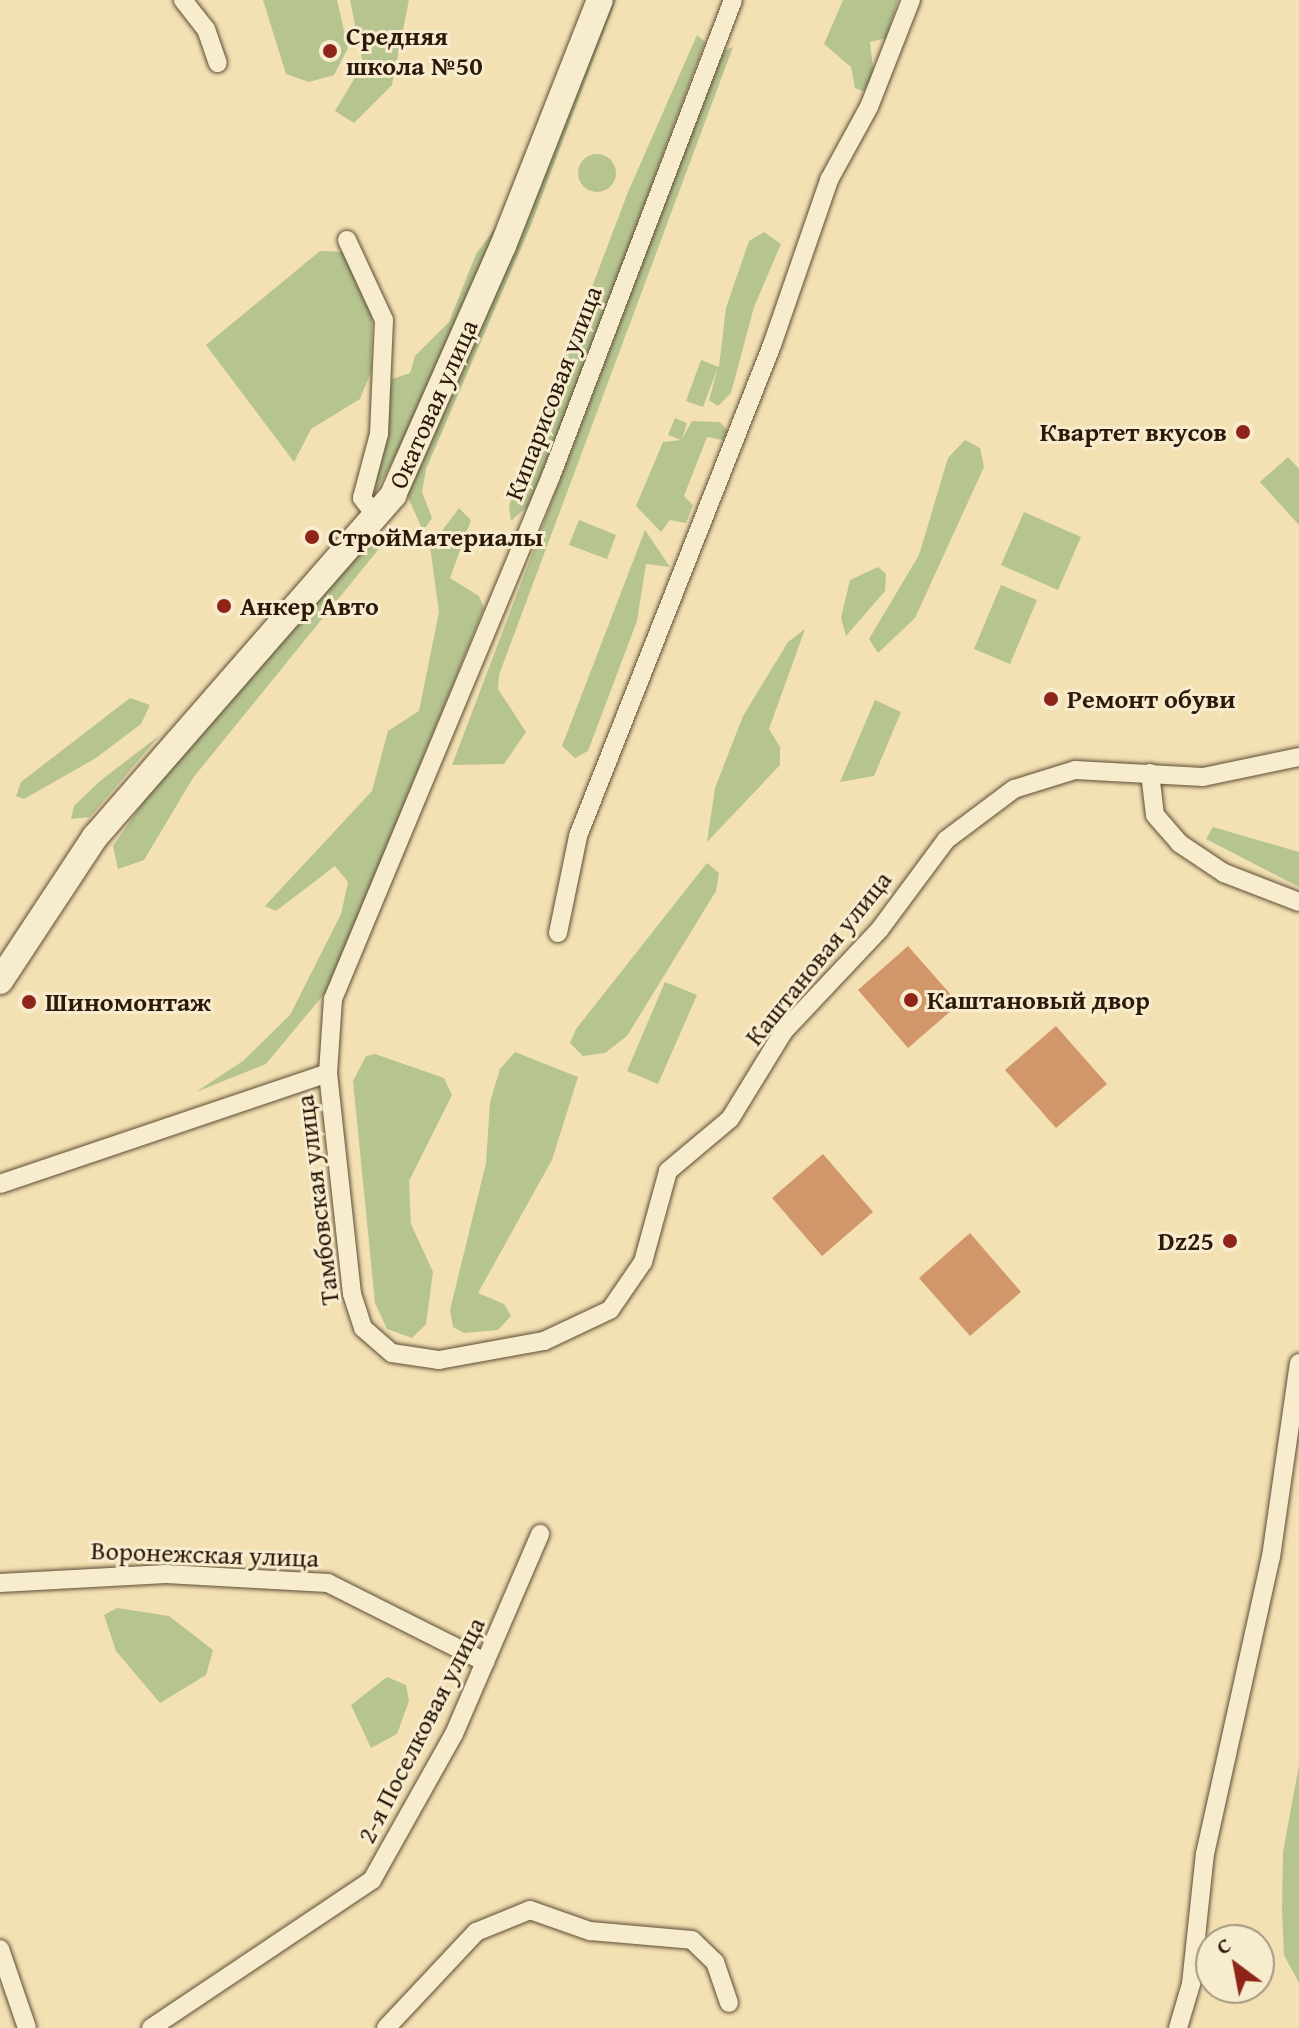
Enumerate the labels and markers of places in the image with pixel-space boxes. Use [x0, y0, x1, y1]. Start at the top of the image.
place label: Средняя школа №50 [346, 20, 483, 82]
marker: Средняя школа №50 [321, 42, 339, 60]
place label: Квартет вкусов [1040, 416, 1227, 448]
marker: Квартет вкусов [1234, 423, 1252, 441]
place label: СтройМатериалы [328, 521, 543, 553]
marker: СтройМатериалы [303, 528, 321, 546]
place label: Анкер Авто [240, 590, 379, 622]
marker: Анкер Авто [215, 597, 233, 615]
place label: Ремонт обуви [1067, 683, 1236, 715]
marker: Ремонт обуви [1042, 690, 1060, 708]
place label: Каштановый двор [927, 984, 1150, 1016]
place label: Шиномонтаж [45, 986, 211, 1018]
marker: Каштановый двор [902, 991, 920, 1009]
marker: Шиномонтаж [20, 993, 38, 1011]
place label: Dz25 [1158, 1225, 1214, 1257]
marker: Dz25 [1221, 1232, 1239, 1250]

